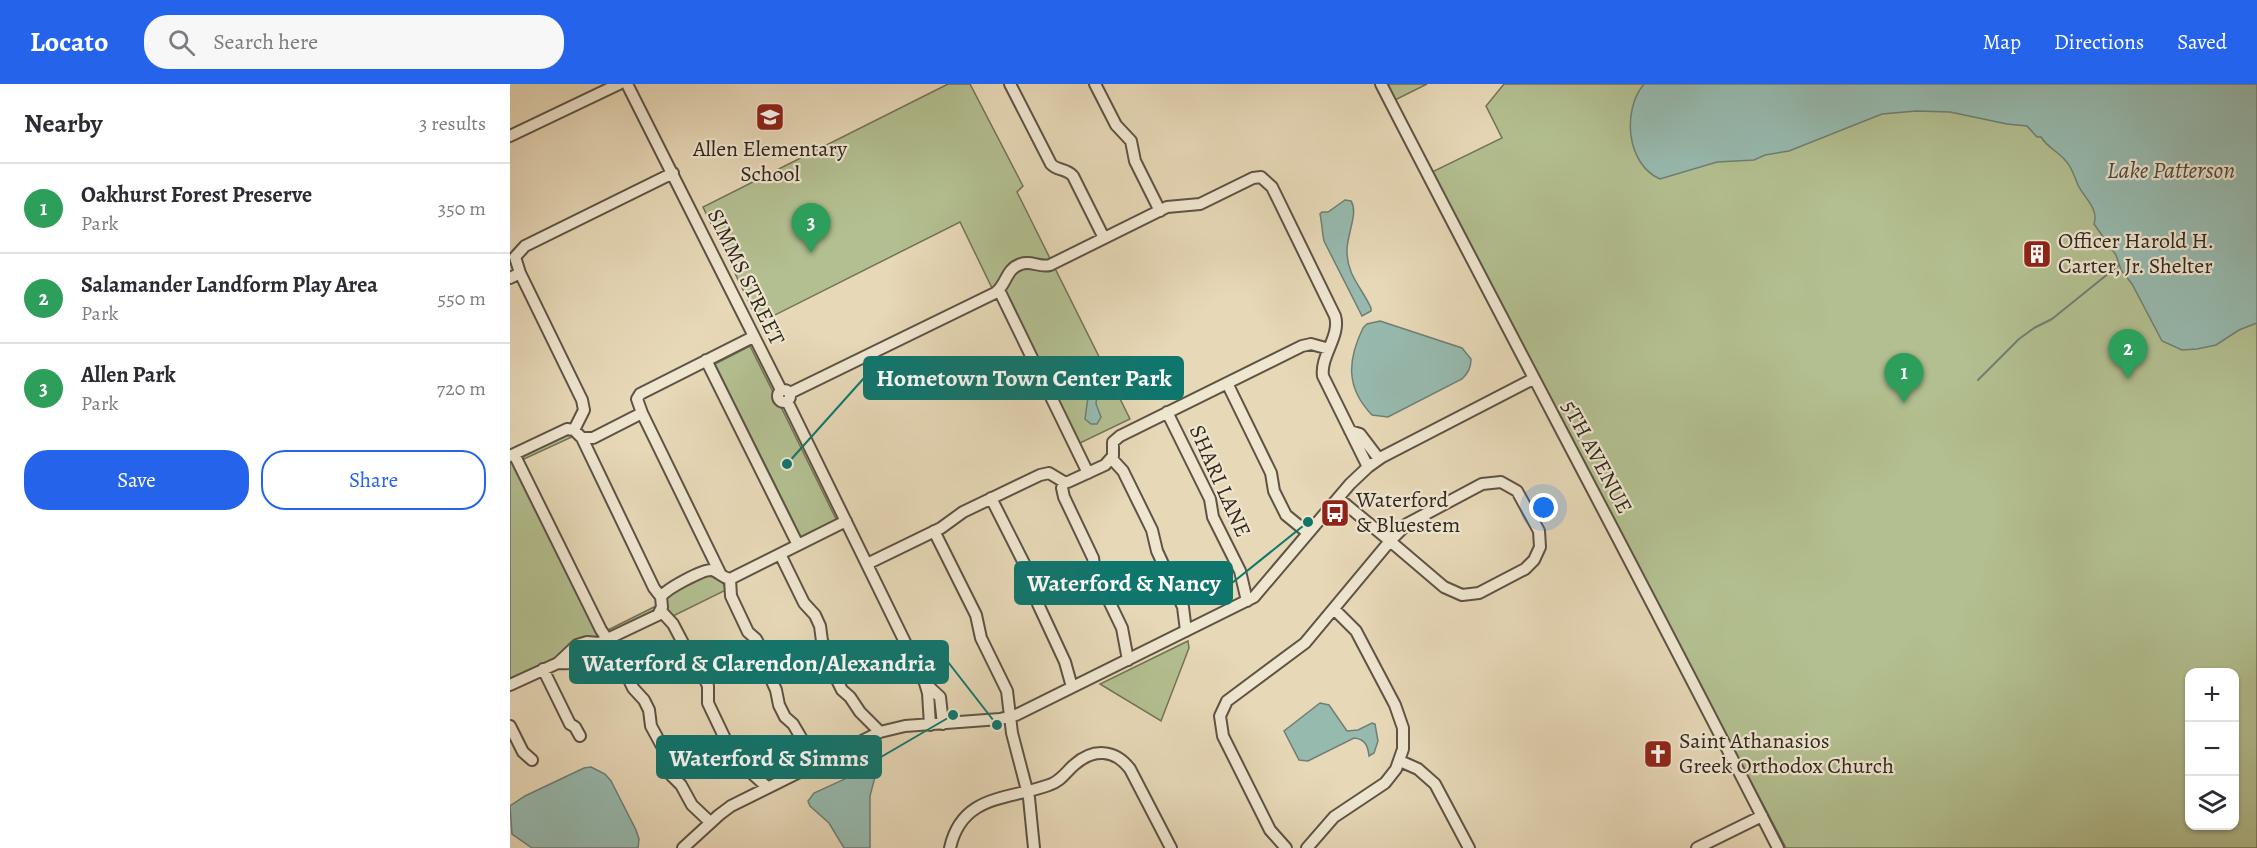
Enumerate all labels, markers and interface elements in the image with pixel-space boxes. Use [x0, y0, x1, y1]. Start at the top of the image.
search box [144, 15, 564, 69]
text: Locato [30, 23, 108, 61]
icon: search [165, 26, 198, 59]
text: Search here [213, 27, 318, 57]
text: Map [1983, 28, 2021, 56]
text: Directions [2054, 28, 2144, 56]
text: Saved [2177, 28, 2227, 56]
school or university icon: Allen Elementary School [754, 101, 786, 133]
text: Nearby [24, 106, 103, 141]
text: 3 results [419, 110, 486, 137]
place label: Allen Elementary School [692, 134, 847, 189]
water label: Lake Patterson [2107, 154, 2235, 186]
text: Oakhurst Forest Preserve [81, 180, 312, 210]
text: 1 [40, 195, 47, 222]
text: 350 m [438, 195, 486, 222]
street label: SIMMS STREET [700, 204, 792, 350]
pin: 3 [792, 204, 830, 253]
text: Park [81, 210, 119, 237]
place label: Officer Harold H. Carter, Jr. Shelter [2058, 226, 2214, 281]
building icon: Officer Harold H. Carter, Jr. Shelter [2021, 238, 2053, 270]
text: Salamander Landform Play Area [81, 270, 378, 300]
text: 2 [39, 285, 48, 312]
text: 550 m [438, 285, 486, 312]
text: Park [81, 300, 119, 327]
pin: 2 [2108, 330, 2148, 379]
pin: 1 [1884, 354, 1924, 403]
callout: Hometown Town Center Park [864, 357, 1183, 399]
text: Allen Park [81, 360, 176, 390]
text: Hometown Town Center Park [876, 362, 1172, 394]
text: 3 [39, 375, 48, 402]
text: 720 m [437, 375, 486, 402]
text: Park [81, 390, 119, 417]
street label: 5TH AVENUE [1555, 395, 1639, 519]
street label: SHARI LANE [1182, 420, 1258, 542]
button: Save [24, 450, 249, 510]
button: Share [261, 450, 486, 510]
place label: Waterford & Bluestem [1355, 485, 1460, 540]
your location [1529, 493, 1558, 522]
bus stop icon: Waterford & Bluestem [1319, 497, 1351, 529]
callout: Waterford & Nancy [1015, 562, 1232, 604]
text: Waterford & Nancy [1026, 567, 1222, 599]
callout: Waterford & Clarendon/Alexandria [570, 641, 948, 683]
text: Waterford & Clarendon/Alexandria [581, 647, 936, 679]
map controls [2185, 668, 2239, 830]
button: + [2185, 668, 2239, 722]
button: − [2185, 722, 2239, 776]
place label: Saint Athanasios Greek Orthodox Church [1679, 726, 1894, 781]
callout: Waterford & Simms [657, 736, 881, 778]
church icon: Saint Athanasios Greek Orthodox Church [1642, 738, 1674, 770]
text: Waterford & Simms [668, 742, 869, 774]
button: layers [2185, 776, 2239, 830]

